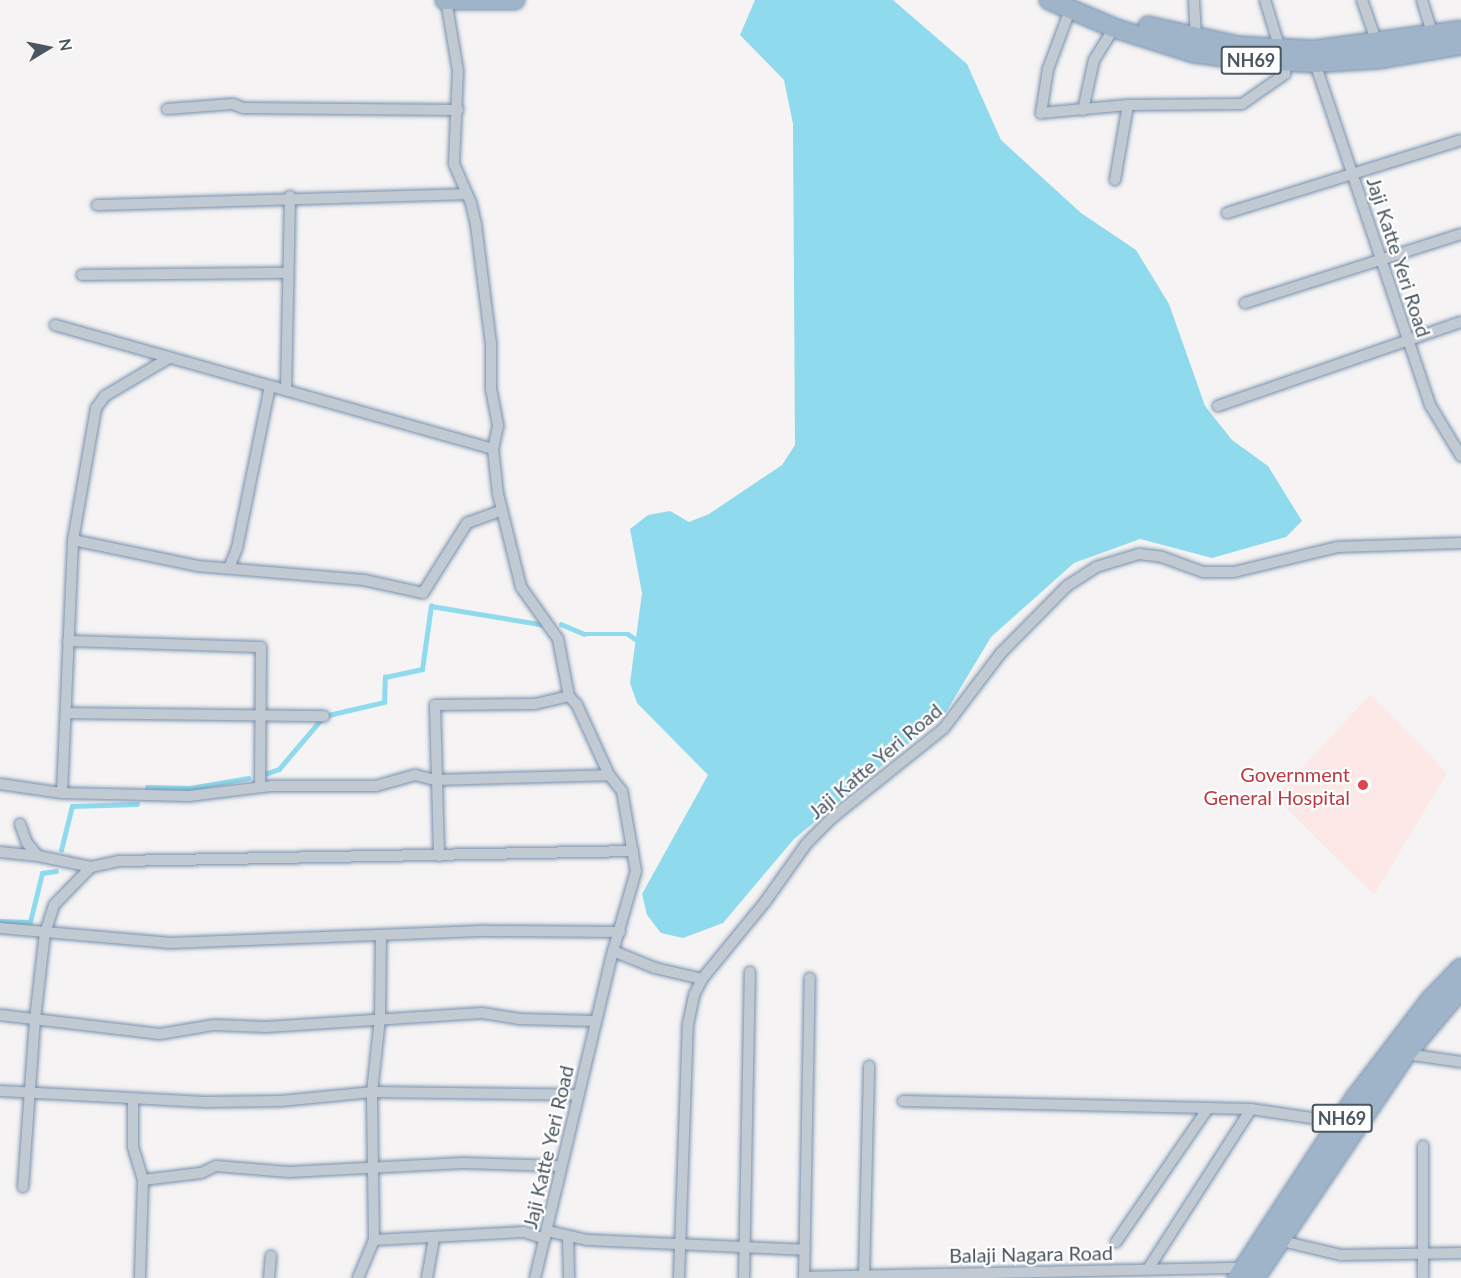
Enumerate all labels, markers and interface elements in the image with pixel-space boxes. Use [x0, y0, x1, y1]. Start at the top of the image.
north arrow [18, 18, 78, 78]
text: N [56, 37, 77, 52]
road number: NH69 [1220, 45, 1282, 75]
street label: Jaji Katte Yeri Road [1362, 174, 1436, 340]
street label: Jaji Katte Yeri Road [803, 698, 947, 824]
place label: Government General Hospital [1204, 762, 1350, 809]
marker: Government General Hospital [1354, 776, 1372, 794]
street label: Jaji Katte Yeri Road [517, 1063, 579, 1231]
road number: NH69 [1310, 1103, 1374, 1133]
street label: Balaji Nagara Road [949, 1241, 1113, 1267]

